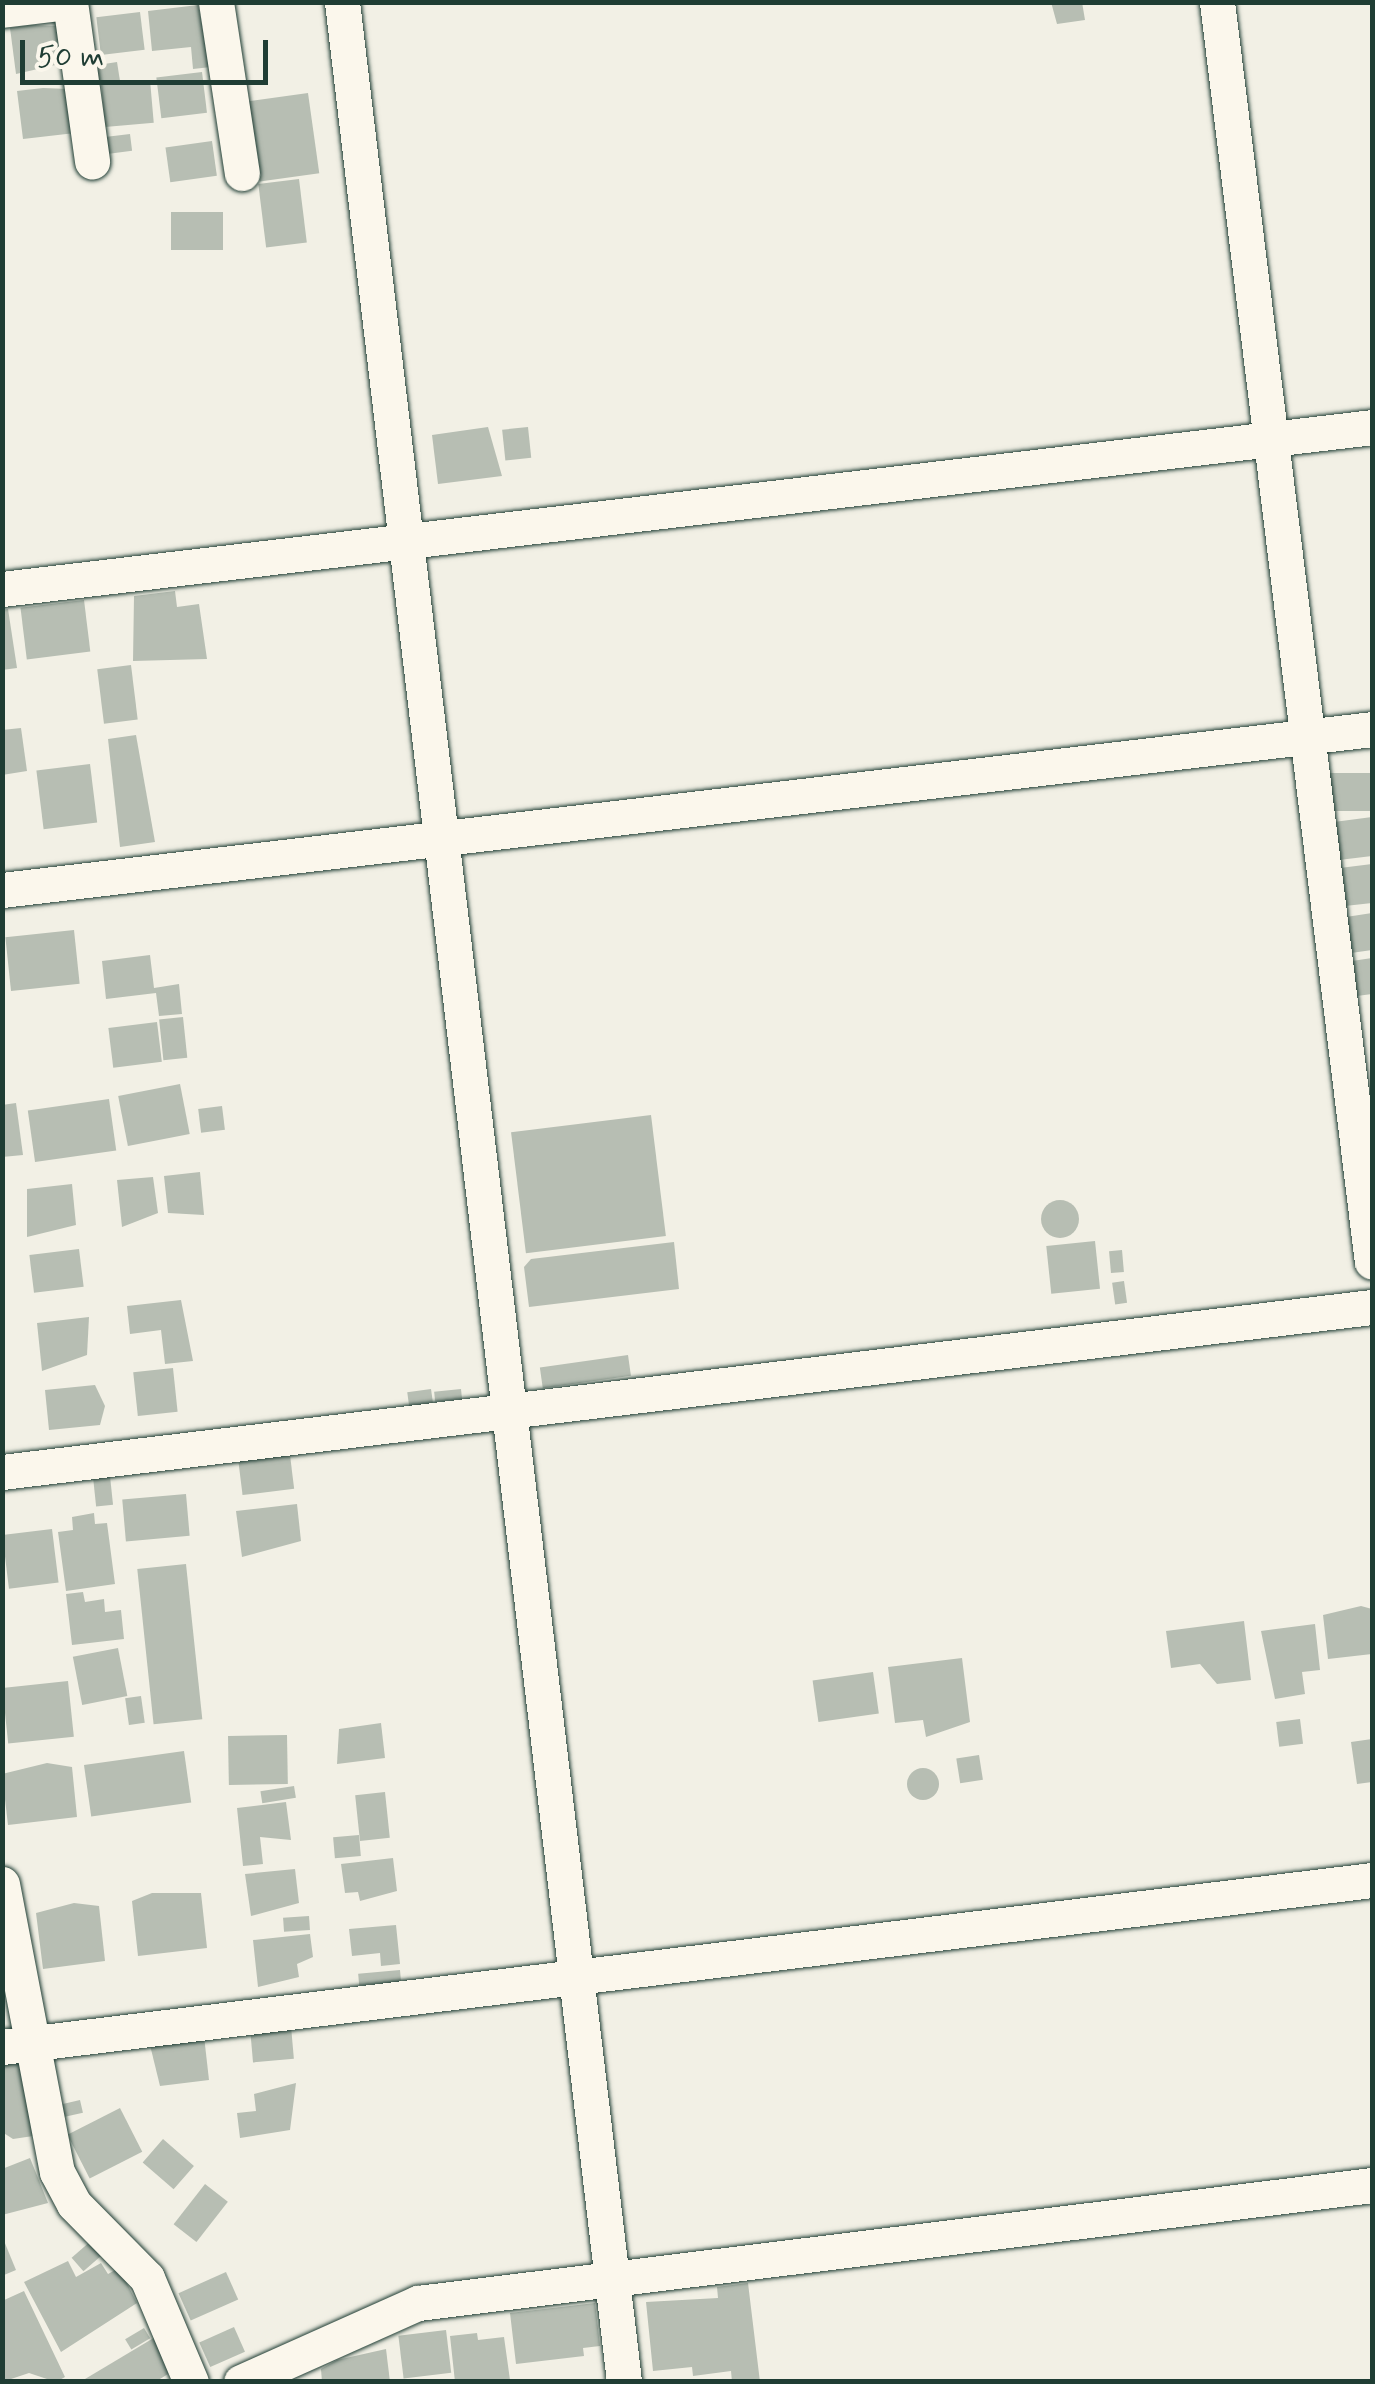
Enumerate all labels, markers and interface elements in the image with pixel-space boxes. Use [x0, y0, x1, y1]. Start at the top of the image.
scale bar [25, 20, 272, 82]
text: 50 m [37, 38, 104, 77]

